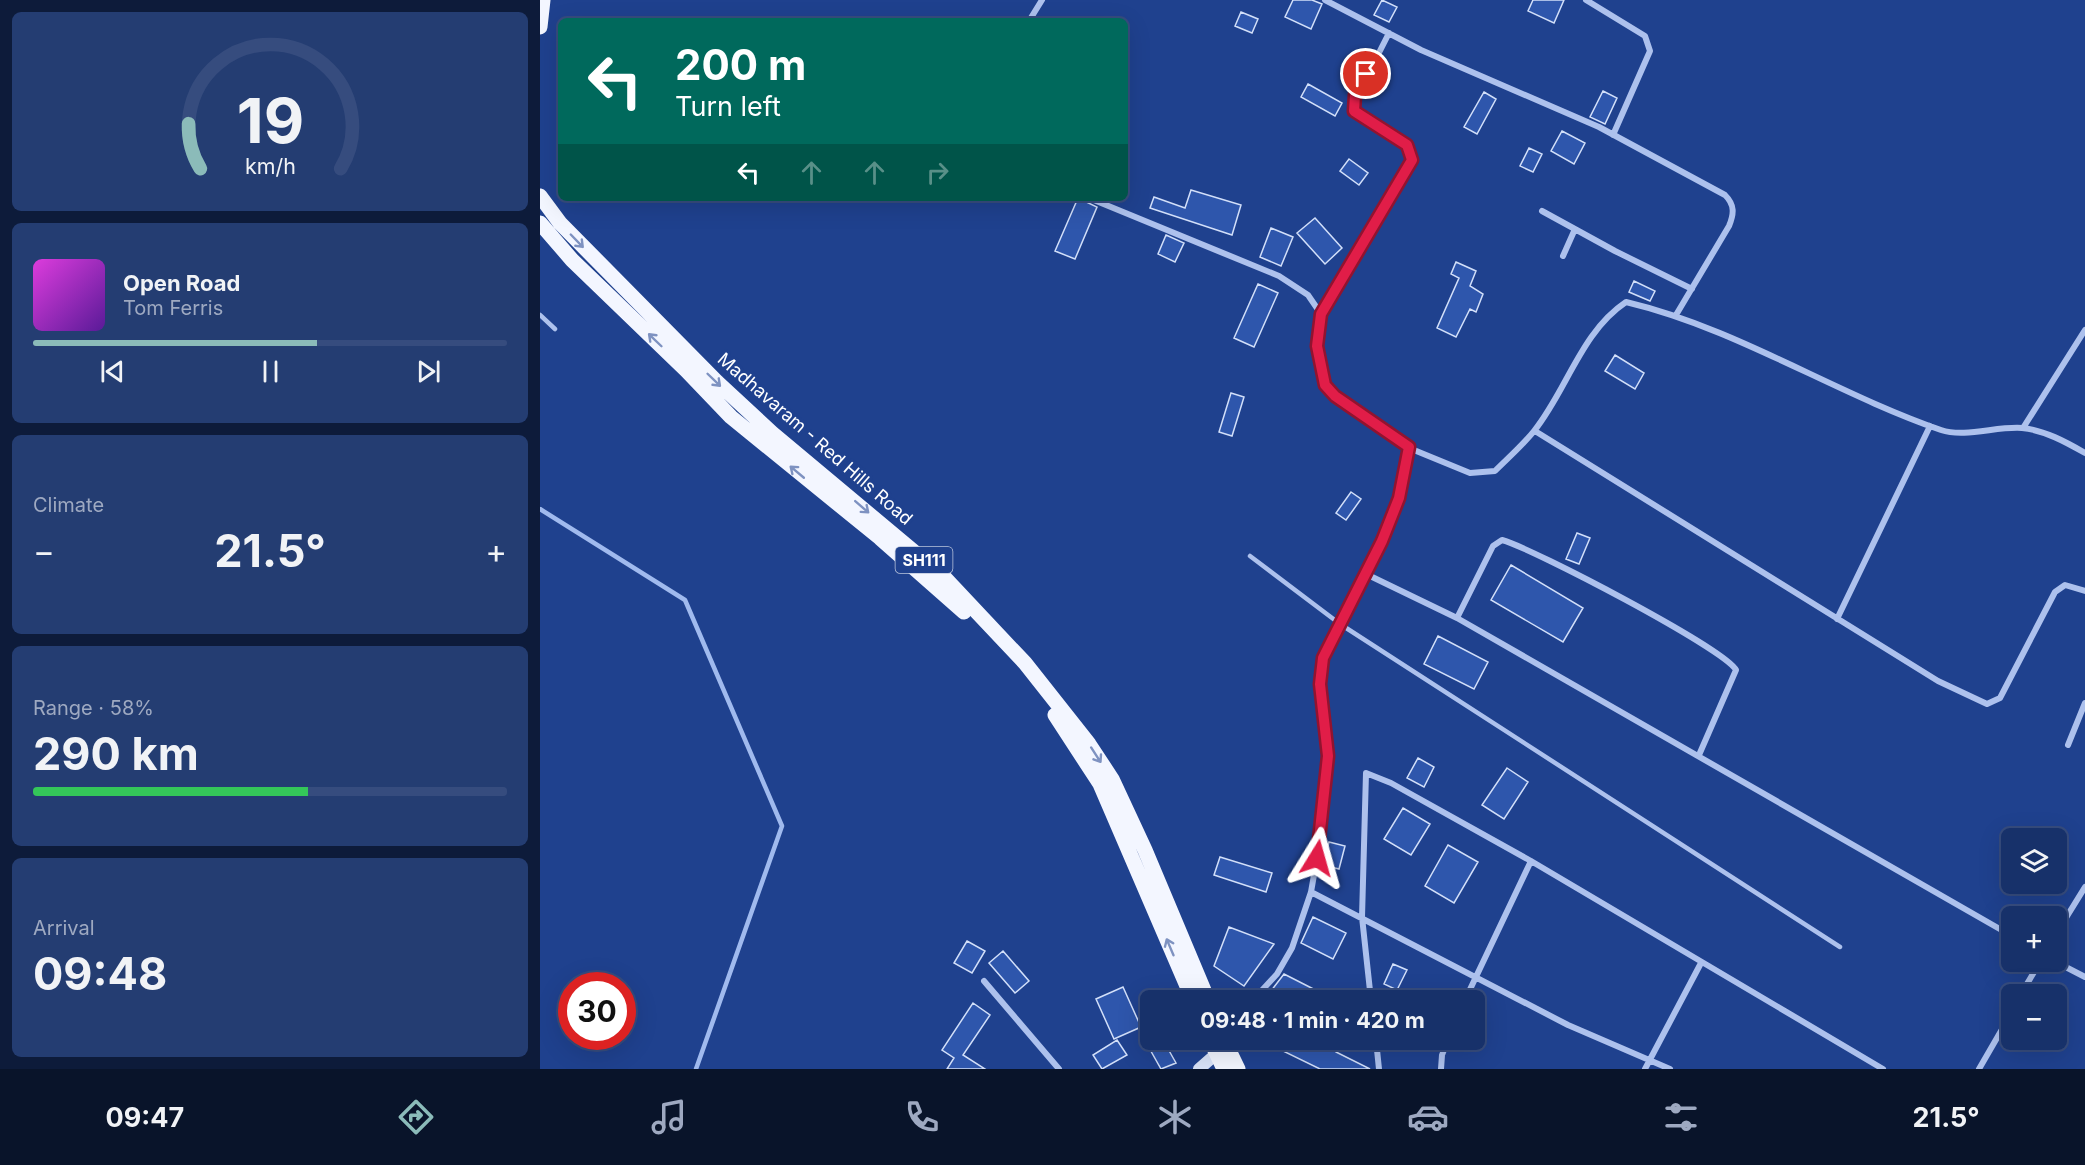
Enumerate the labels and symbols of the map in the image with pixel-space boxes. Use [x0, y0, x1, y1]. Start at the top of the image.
pin [1340, 48, 1391, 99]
one-way arrow [570, 233, 585, 248]
one-way arrow [647, 332, 662, 347]
street label: Madhavaram - Red Hills Road [714, 348, 917, 529]
one-way arrow [707, 372, 722, 387]
one-way arrow [790, 466, 806, 479]
one-way arrow [854, 500, 869, 514]
road number: SH111 [896, 547, 952, 573]
one-way arrow [1090, 746, 1102, 763]
position arrow [1285, 826, 1349, 890]
one-way arrow [1164, 938, 1175, 956]
speed limit sign: 30 [558, 972, 636, 1050]

